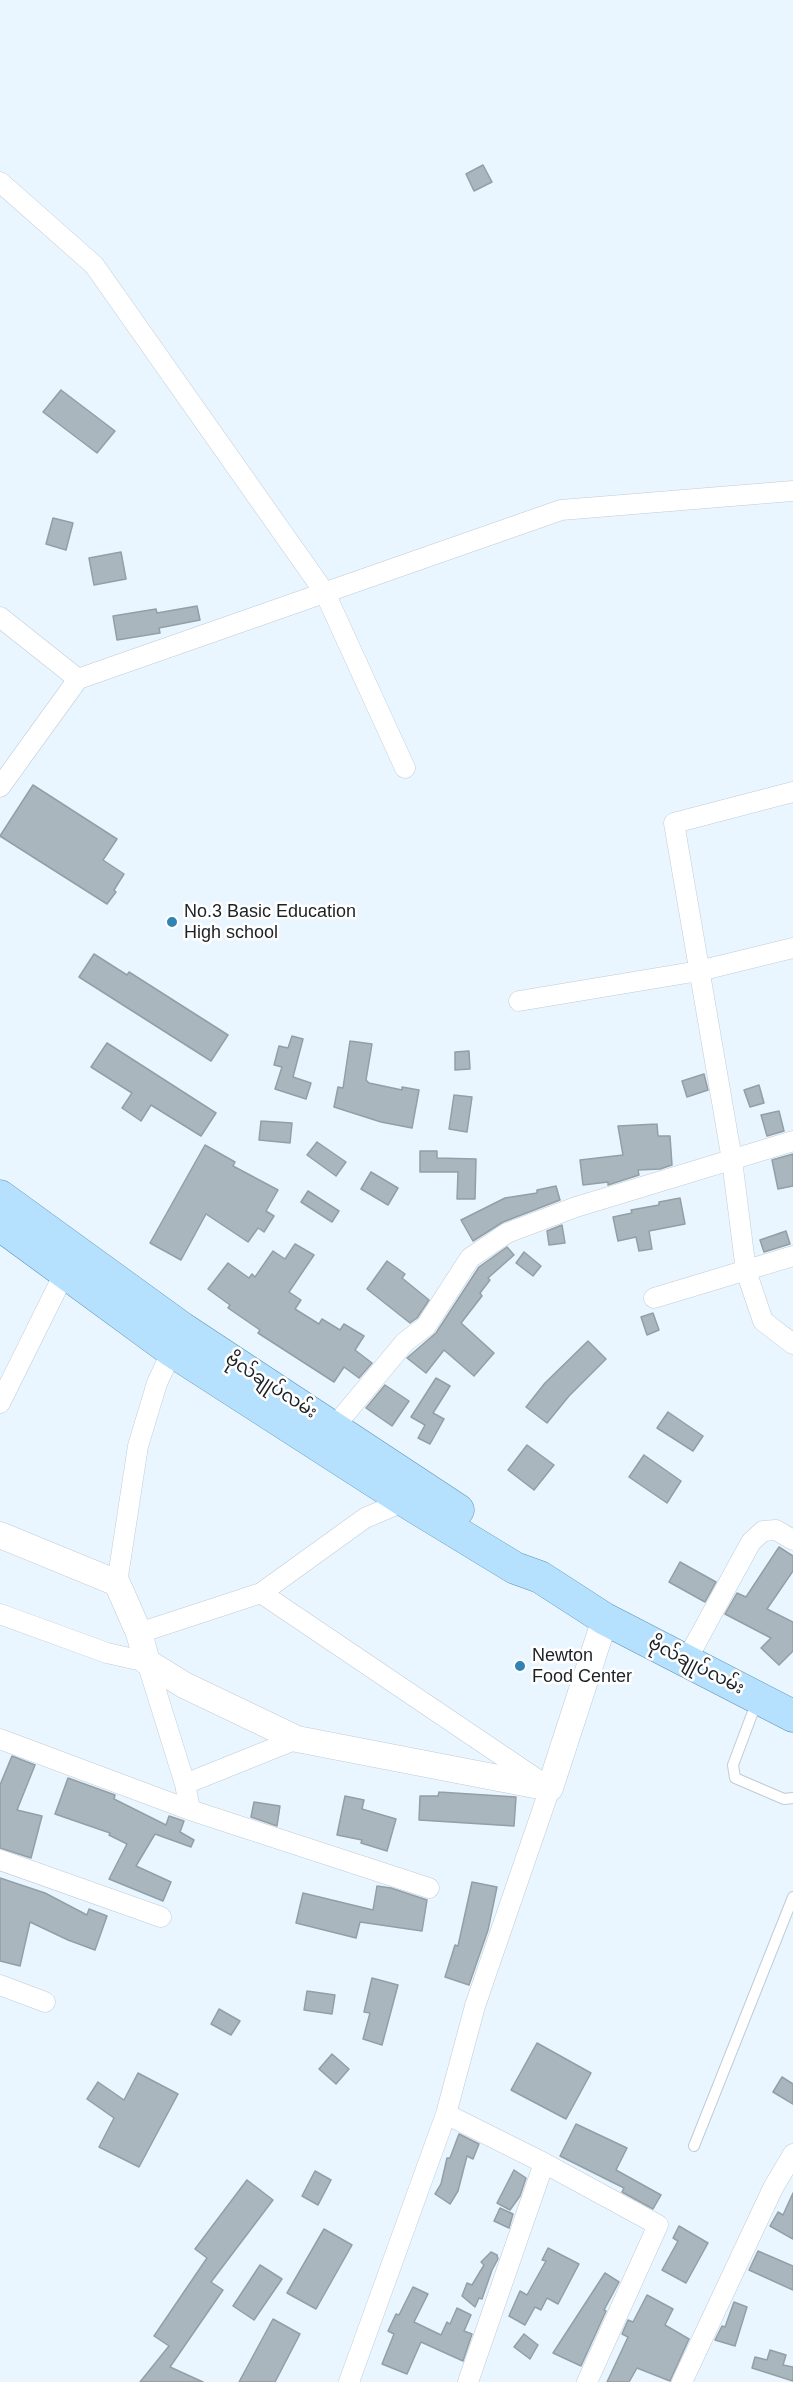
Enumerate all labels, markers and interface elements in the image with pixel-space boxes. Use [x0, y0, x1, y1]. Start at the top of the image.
place label: No.3 Basic Education High school [184, 901, 356, 944]
marker: No.3 Basic Education High school [165, 915, 179, 929]
street label: ဗိုလ်ချုပ်လမ်း [221, 1348, 321, 1424]
street label: ဗိုလ်ချုပ်လမ်း [644, 1633, 748, 1699]
place label: Newton Food Center [532, 1645, 632, 1688]
marker: Newton Food Center [513, 1659, 527, 1673]

